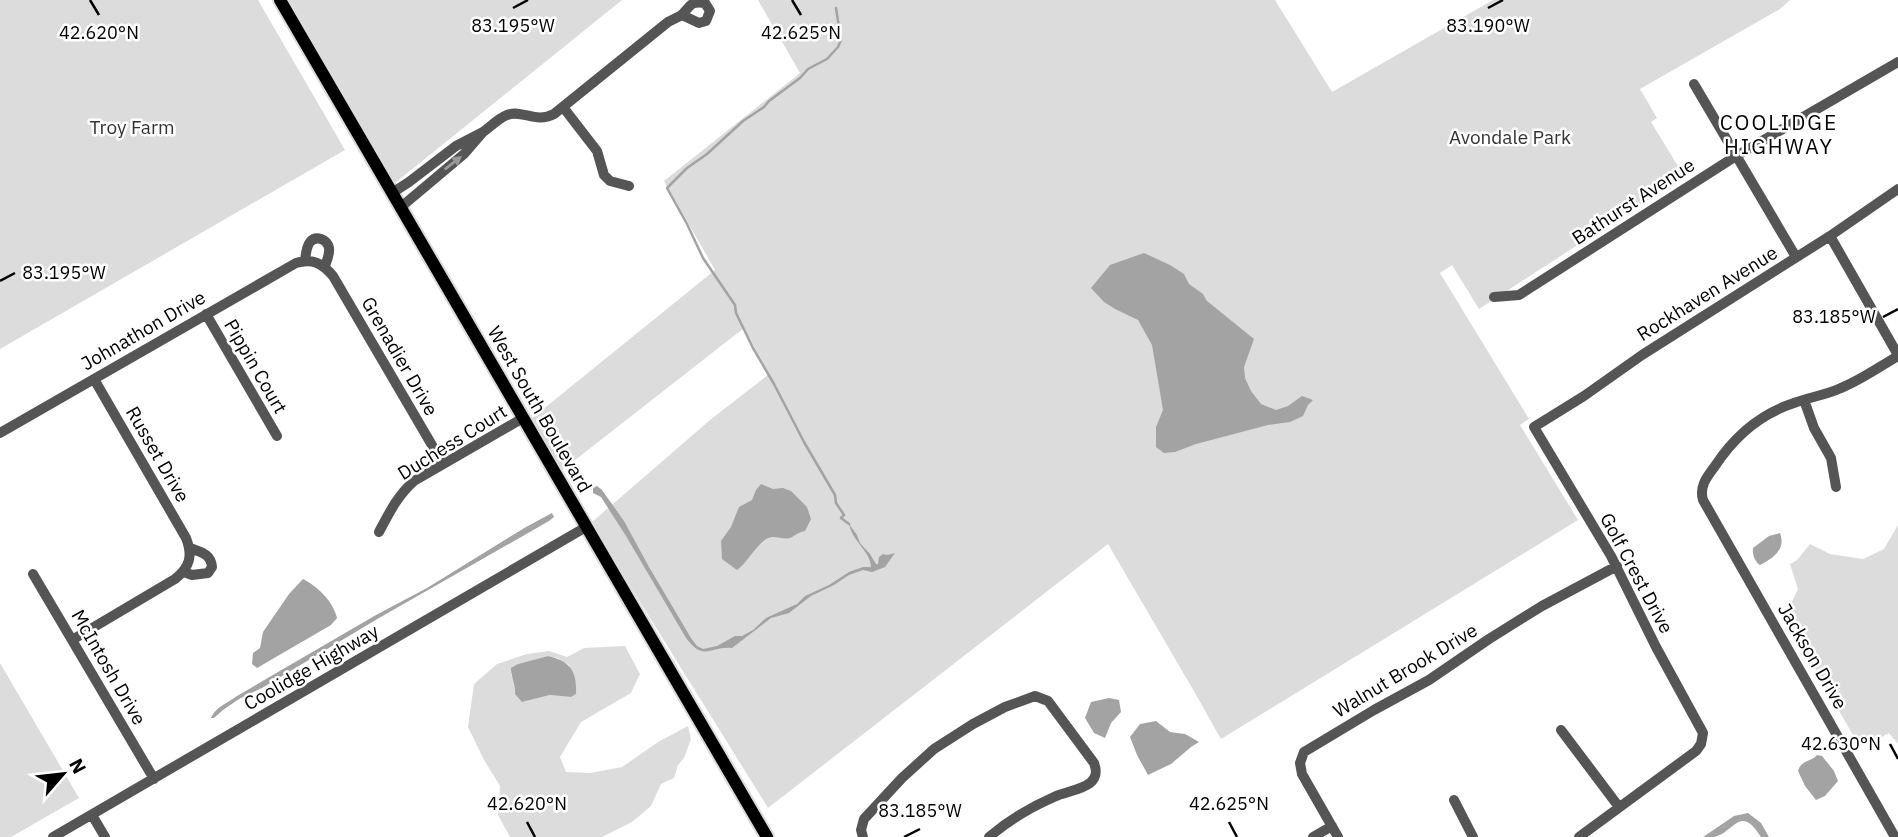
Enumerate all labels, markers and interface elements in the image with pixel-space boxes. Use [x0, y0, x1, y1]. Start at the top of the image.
text: 83.195°W [471, 14, 555, 37]
text: 83.190°W [1446, 14, 1530, 37]
text: 42.620°N [59, 21, 139, 44]
text: 42.625°N [761, 21, 841, 44]
district label: COOLIDGE HIGHWAY [1720, 108, 1838, 160]
park label: Troy Farm [90, 115, 174, 139]
park label: Avondale Park [1449, 125, 1571, 149]
street label: Bathurst Avenue [1567, 152, 1699, 250]
one-way arrow [444, 156, 462, 170]
street label: Rockhaven Avenue [1632, 240, 1782, 346]
text: 83.195°W [22, 261, 106, 284]
street label: Johnathon Drive [77, 285, 209, 375]
street label: Grenadier Drive [356, 292, 444, 420]
text: 83.185°W [1792, 305, 1876, 328]
street label: Pippin Court [219, 314, 293, 418]
street label: West South Boulevard [483, 321, 597, 497]
street label: Duchess Court [393, 399, 511, 485]
street label: Russet Drive [121, 402, 195, 506]
street label: Golf Crest Drive [1595, 509, 1679, 637]
street label: Jackson Drive [1773, 599, 1853, 713]
street label: McIntosh Drive [66, 605, 152, 729]
street label: Walnut Brook Drive [1329, 617, 1481, 723]
street label: Coolidge Highway [239, 618, 383, 715]
text: 42.630°N [1801, 732, 1881, 755]
north arrow [28, 739, 98, 809]
text: N [64, 754, 92, 778]
text: 42.620°N [487, 792, 567, 815]
text: 42.625°N [1189, 792, 1269, 815]
text: 83.185°W [878, 799, 962, 822]

